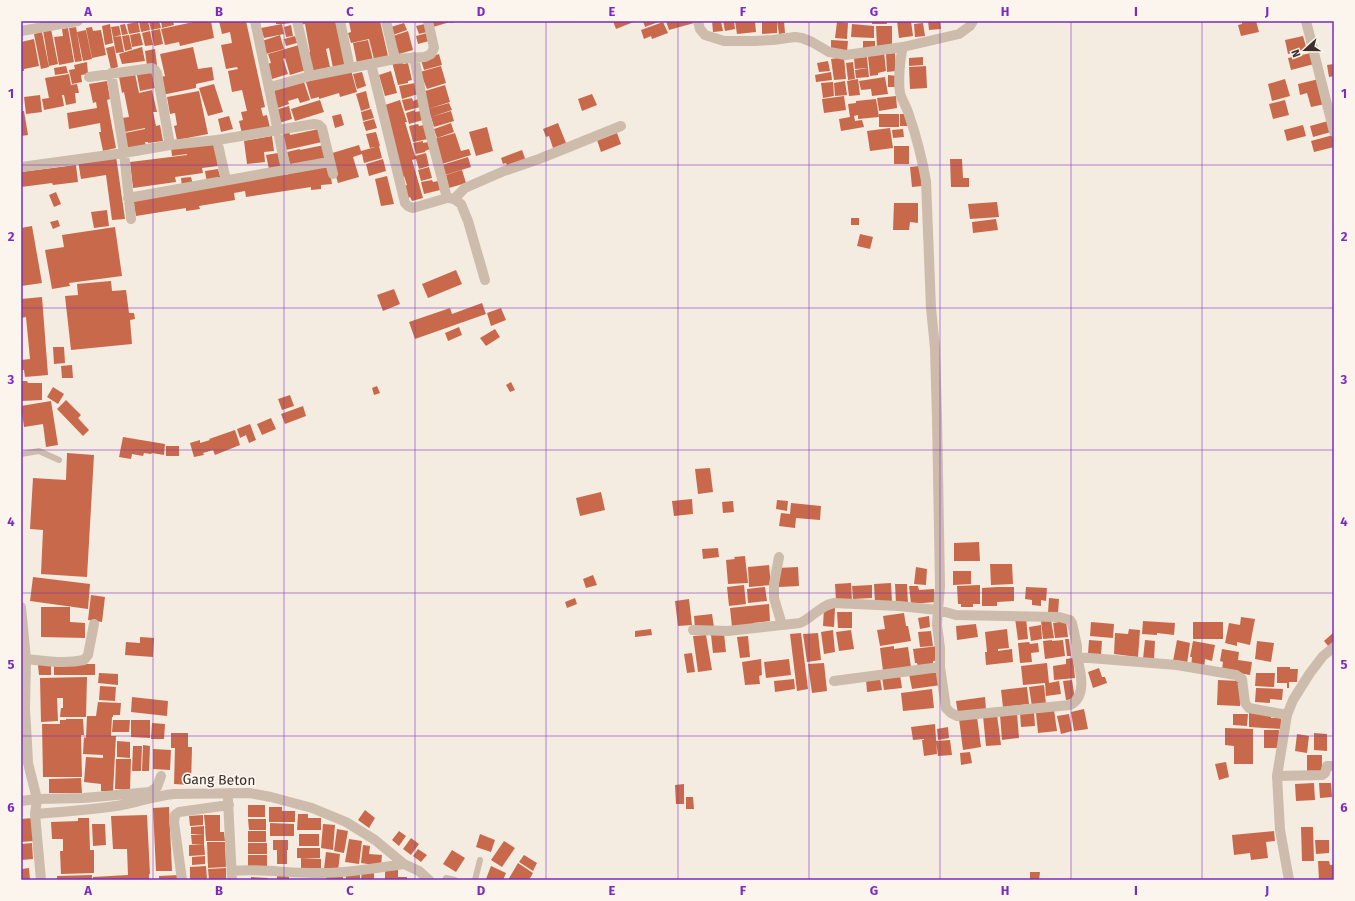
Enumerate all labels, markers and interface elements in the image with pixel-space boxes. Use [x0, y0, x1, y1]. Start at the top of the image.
text: A [83, 4, 92, 19]
text: B [215, 4, 223, 19]
text: C [346, 4, 354, 19]
text: D [477, 4, 486, 19]
text: E [609, 4, 616, 19]
text: F [740, 4, 747, 19]
text: G [870, 4, 878, 19]
text: H [1001, 4, 1009, 19]
text: I [1134, 4, 1138, 19]
text: J [1264, 4, 1269, 19]
north arrow [1285, 30, 1325, 70]
text: N [1289, 48, 1304, 59]
text: 1 [8, 86, 14, 101]
text: 1 [1341, 86, 1347, 101]
text: 2 [8, 229, 15, 244]
text: 2 [1341, 229, 1348, 244]
text: 3 [7, 372, 15, 387]
text: 3 [1340, 372, 1348, 387]
text: 4 [7, 514, 15, 529]
text: 4 [1340, 514, 1348, 529]
text: 5 [8, 657, 15, 672]
text: 5 [1341, 657, 1348, 672]
street label: Gang Beton [182, 771, 256, 789]
text: 6 [7, 800, 15, 815]
text: 6 [1340, 800, 1348, 815]
text: A [83, 883, 92, 898]
text: B [215, 883, 223, 898]
text: C [346, 883, 354, 898]
text: D [477, 883, 486, 898]
text: E [609, 883, 616, 898]
text: F [740, 883, 747, 898]
text: G [870, 883, 878, 898]
text: H [1001, 883, 1009, 898]
text: I [1134, 883, 1138, 898]
text: J [1264, 883, 1269, 898]

